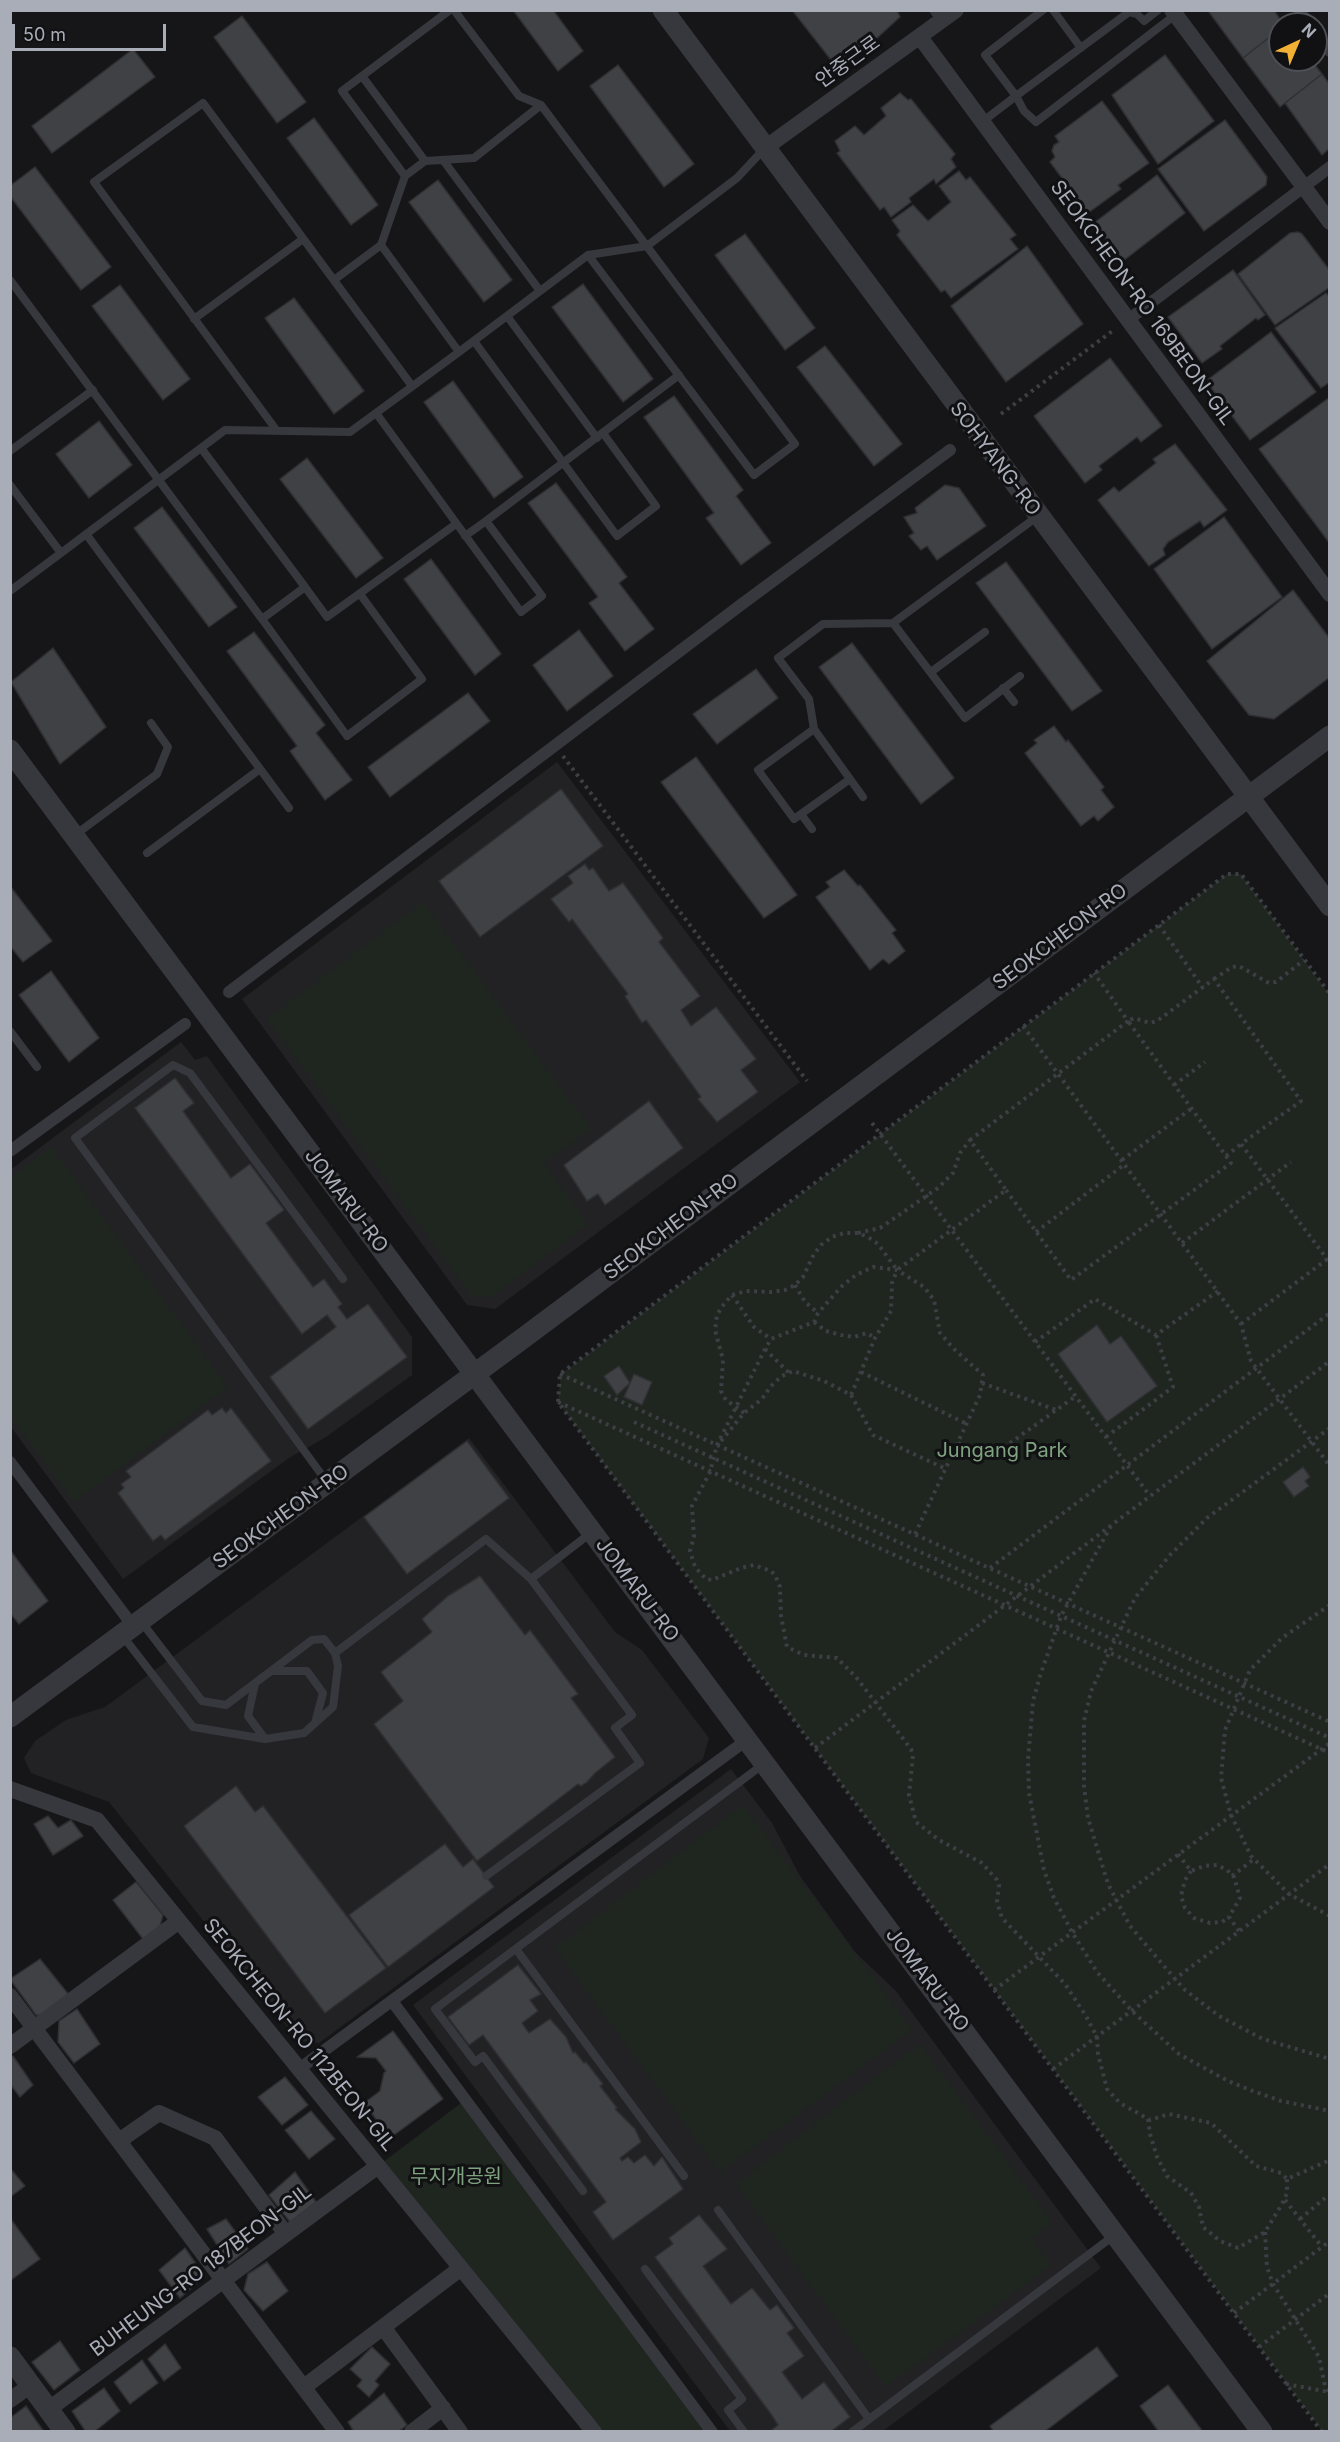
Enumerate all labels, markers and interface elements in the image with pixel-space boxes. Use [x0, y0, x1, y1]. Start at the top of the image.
scale bar [15, 12, 170, 50]
north arrow [1268, 12, 1328, 72]
text: N [1298, 19, 1320, 42]
text: 50 m [23, 24, 66, 45]
street label: 안중근로 [811, 31, 885, 93]
street label: SEOKCHEON-RO 169BEON-GIL [1045, 176, 1239, 430]
street label: SOHYANG-RO [944, 397, 1046, 521]
street label: SEOKCHEON-RO [988, 879, 1132, 995]
street label: JOMARU-RO [299, 1144, 393, 1258]
street label: SEOKCHEON-RO [599, 1169, 743, 1285]
park label: Jungang Park [936, 1439, 1068, 1463]
street label: SEOKCHEON-RO [208, 1460, 354, 1574]
street label: JOMARU-RO [590, 1533, 684, 1647]
street label: SEOKCHEON-RO 112BEON-GIL [198, 1914, 400, 2156]
street label: JOMARU-RO [880, 1923, 974, 2037]
park label: 무지개공원 [410, 2165, 502, 2189]
street label: BUHEUNG-RO 187BEON-GIL [86, 2180, 316, 2362]

